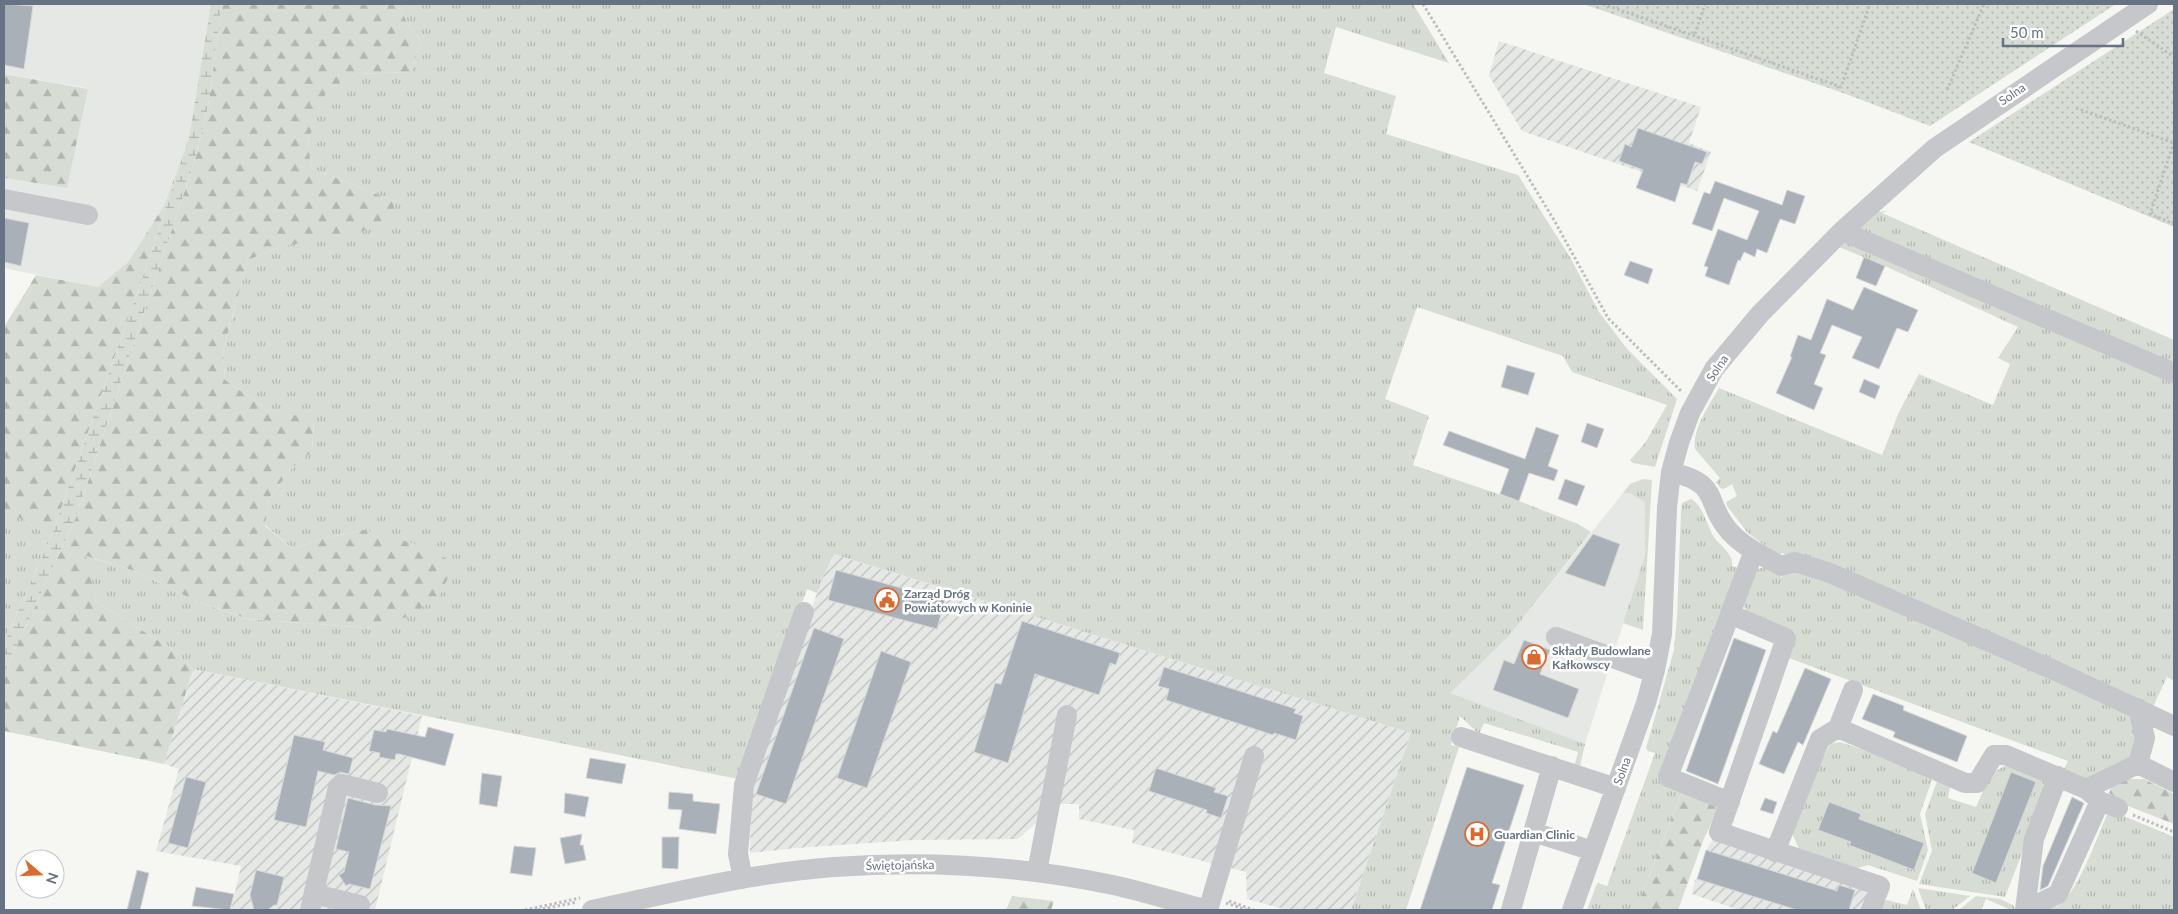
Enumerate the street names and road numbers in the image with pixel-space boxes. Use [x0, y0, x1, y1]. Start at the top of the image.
street label: Solna [1996, 80, 2028, 108]
street label: Solna [1703, 352, 1731, 384]
street label: Solna [1610, 755, 1634, 787]
street label: Świętojańska [865, 857, 935, 873]

